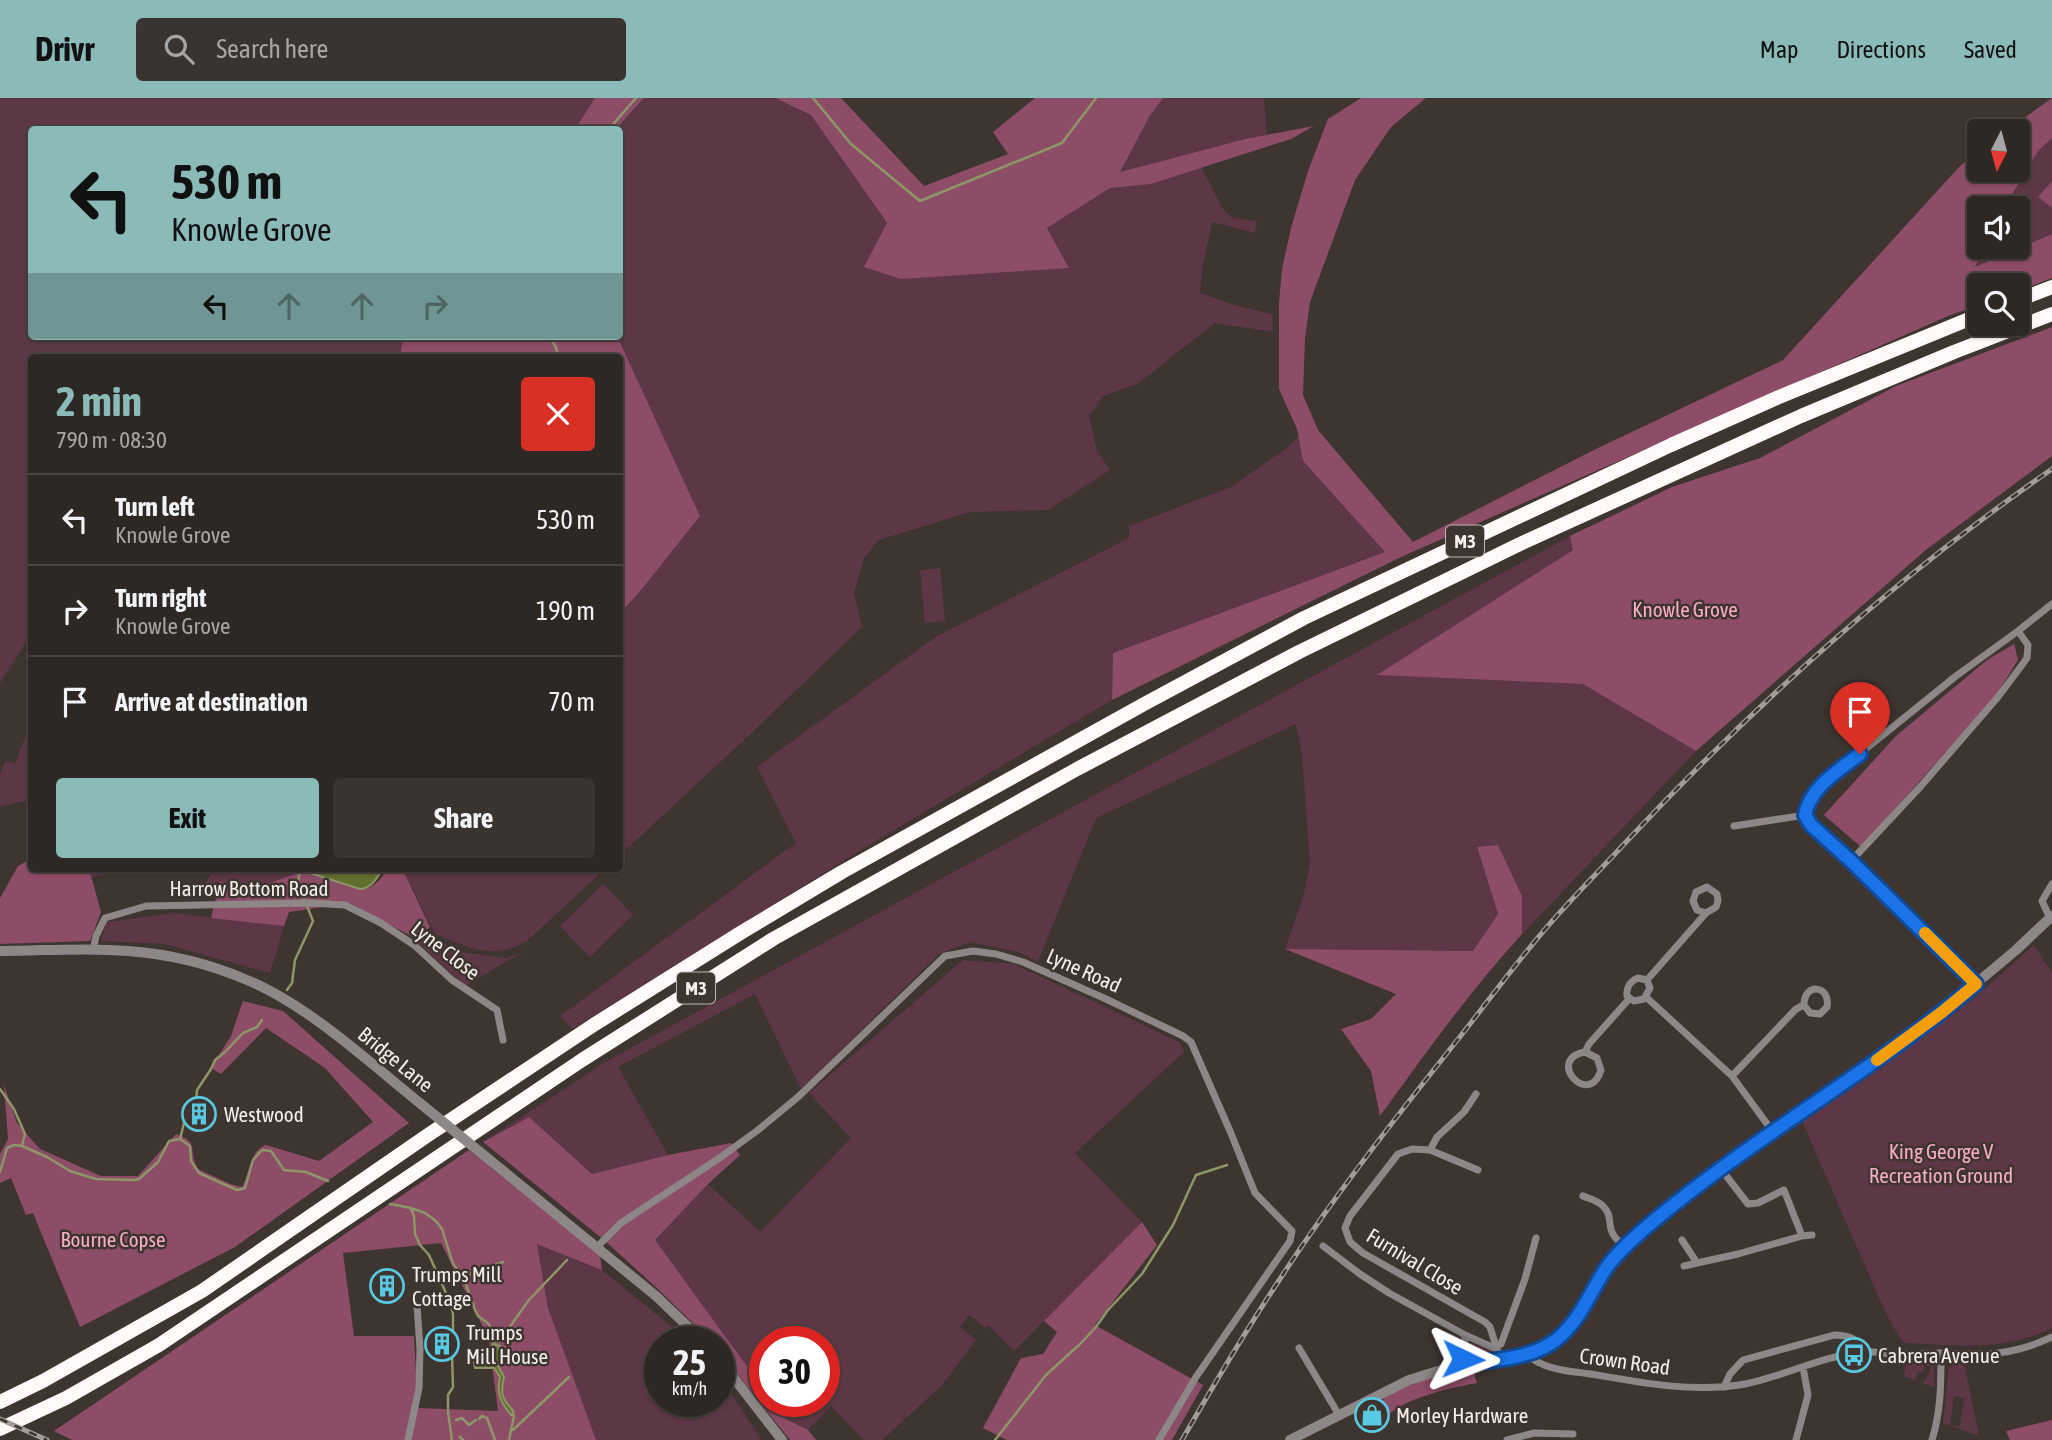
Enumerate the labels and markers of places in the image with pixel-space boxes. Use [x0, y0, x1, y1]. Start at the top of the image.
pin [1830, 682, 1890, 754]
building icon: Westwood [180, 1095, 218, 1133]
place label: Westwood [224, 1102, 304, 1126]
place label: Trumps Mill Cottage [412, 1262, 502, 1310]
building icon: Trumps Mill Cottage [368, 1267, 406, 1305]
place label: Trumps Mill House [466, 1320, 548, 1368]
building icon: Trumps Mill House [423, 1325, 461, 1363]
bus stop icon: Cabrera Avenue [1835, 1336, 1873, 1374]
place label: Cabrera Avenue [1878, 1343, 1999, 1367]
shop icon: Morley Hardware [1353, 1396, 1391, 1434]
place label: Morley Hardware [1396, 1403, 1528, 1427]

